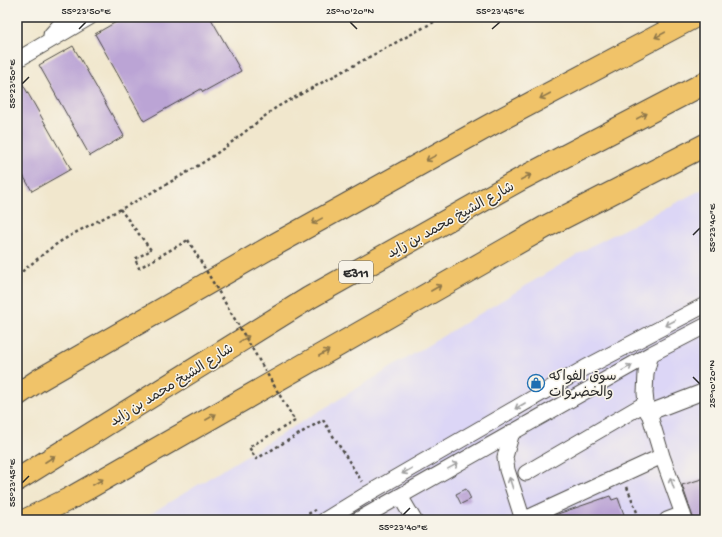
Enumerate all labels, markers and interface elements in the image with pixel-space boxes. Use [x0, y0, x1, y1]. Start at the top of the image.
text: 55°23'50"E [62, 6, 111, 18]
text: 25°10'20"N [326, 6, 375, 18]
text: 55°23'45"E [476, 6, 525, 18]
one-way arrow [654, 32, 666, 39]
text: 55°23'50"E [7, 59, 19, 108]
one-way arrow [539, 93, 551, 100]
one-way arrow [635, 112, 647, 120]
one-way arrow [425, 154, 437, 162]
one-way arrow [520, 172, 532, 180]
street label: شارع الشيخ محمد بن زايد [385, 179, 518, 263]
text: 55°23'40"E [707, 203, 719, 252]
one-way arrow [311, 218, 323, 226]
road number: E311 [339, 261, 373, 283]
one-way arrow [430, 284, 442, 292]
one-way arrow [665, 320, 677, 327]
one-way arrow [238, 334, 250, 342]
street label: شارع الشيخ محمد بن زايد [107, 341, 237, 431]
one-way arrow [317, 348, 329, 356]
text: 25°10'20"N [707, 359, 719, 408]
one-way arrow [621, 363, 633, 371]
place label: سوق الفواكه والخضروات [549, 369, 617, 402]
shop icon: سوق الفواكه والخضروات [526, 373, 546, 393]
one-way arrow [514, 402, 526, 410]
one-way arrow [205, 413, 217, 421]
one-way arrow [44, 455, 55, 463]
text: 55°23'45"E [7, 458, 19, 507]
one-way arrow [447, 461, 459, 469]
one-way arrow [402, 467, 413, 475]
one-way arrow [506, 477, 514, 489]
one-way arrow [92, 478, 104, 486]
one-way arrow [667, 478, 675, 490]
text: 55°23'40"E [379, 522, 428, 534]

